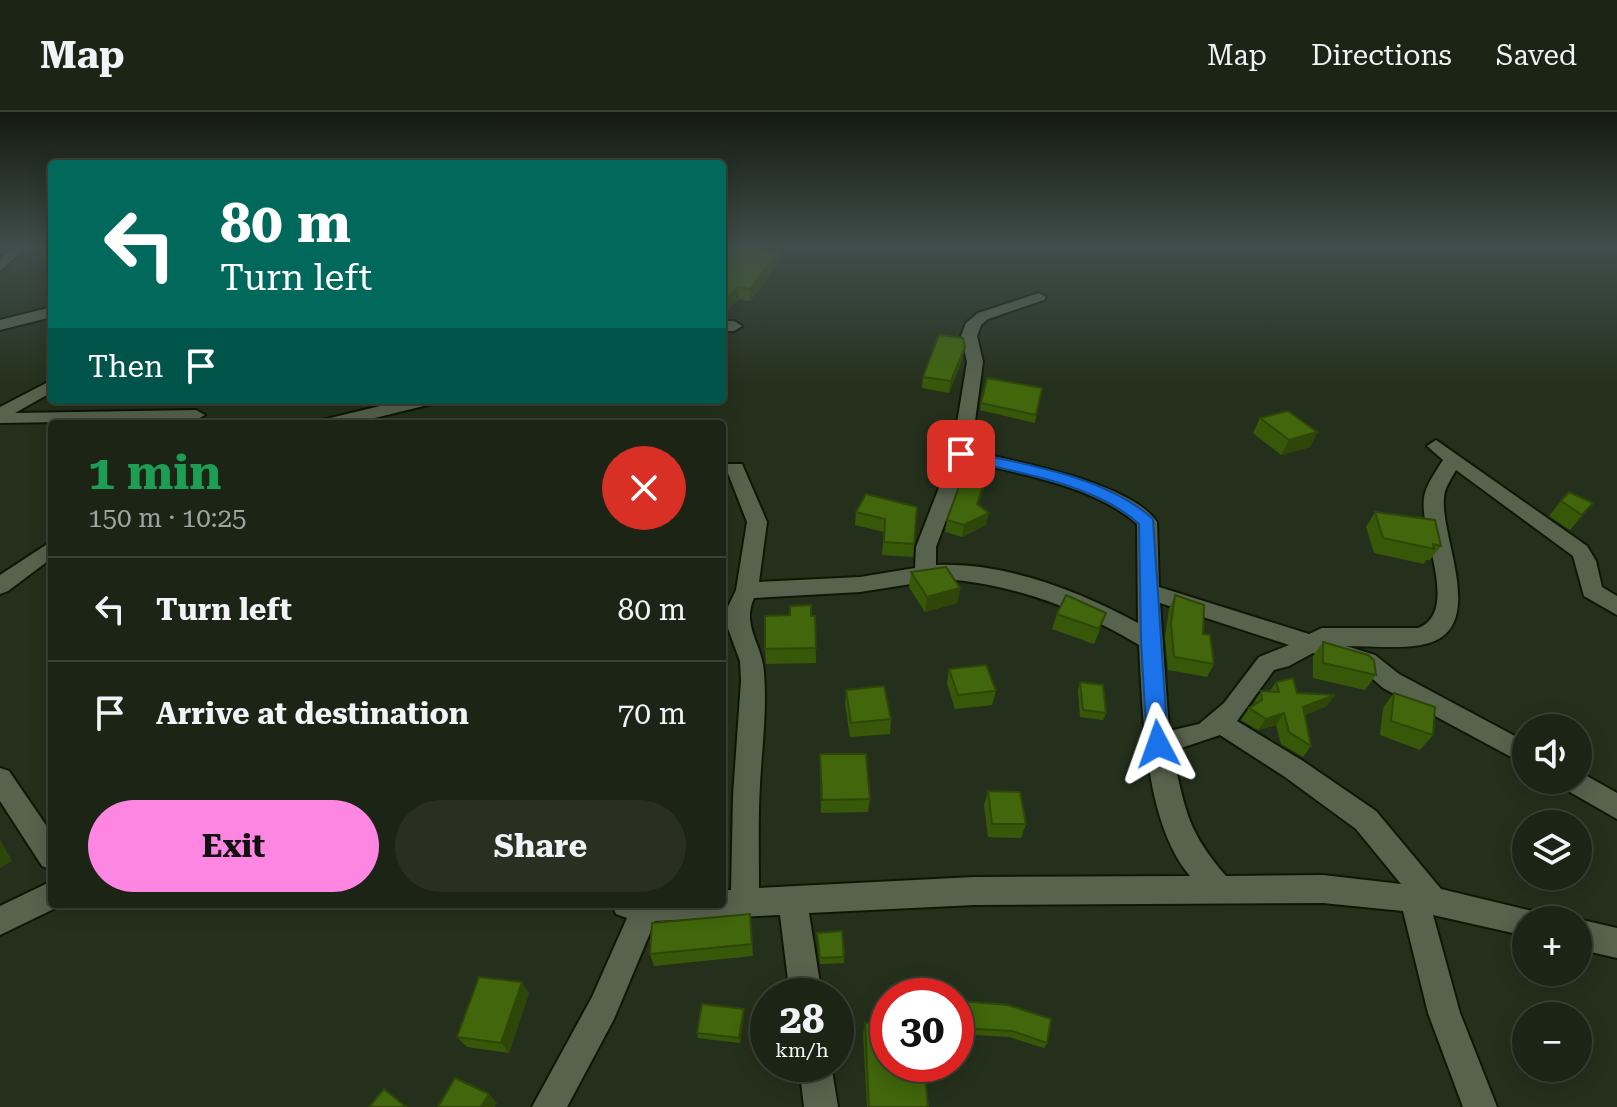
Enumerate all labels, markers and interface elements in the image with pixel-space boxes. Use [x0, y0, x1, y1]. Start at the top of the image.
text: Map [40, 33, 125, 77]
text: Map [1207, 39, 1267, 72]
text: Directions [1311, 39, 1452, 72]
text: Saved [1496, 39, 1577, 72]
text: 80 m [220, 190, 351, 256]
icon: left [88, 192, 192, 296]
text: Turn left [220, 257, 372, 299]
icon: arrive [179, 344, 223, 388]
text: Then [88, 349, 163, 384]
pin [927, 420, 995, 488]
icon: arrive [939, 432, 983, 476]
text: 1 min [88, 445, 221, 501]
button: close [602, 446, 686, 530]
text: 150 m · 10:25 [88, 503, 247, 533]
icon: left [88, 587, 132, 631]
text: Turn left [156, 592, 292, 627]
text: 80 m [617, 592, 686, 627]
icon: arrive [88, 691, 132, 735]
text: Arrive at destination [156, 696, 469, 731]
text: 70 m [617, 696, 686, 731]
position arrow [1116, 702, 1200, 786]
map controls [1512, 714, 1592, 1082]
button: sound [1512, 714, 1592, 794]
button: Exit [88, 800, 379, 892]
button: Share [395, 800, 686, 892]
button: layers [1512, 810, 1592, 890]
button: + [1512, 906, 1592, 986]
speed limit sign: 30 [870, 978, 974, 1082]
text: 28 [780, 996, 824, 1043]
button: − [1512, 1002, 1592, 1082]
text: km/h [775, 1038, 829, 1062]

